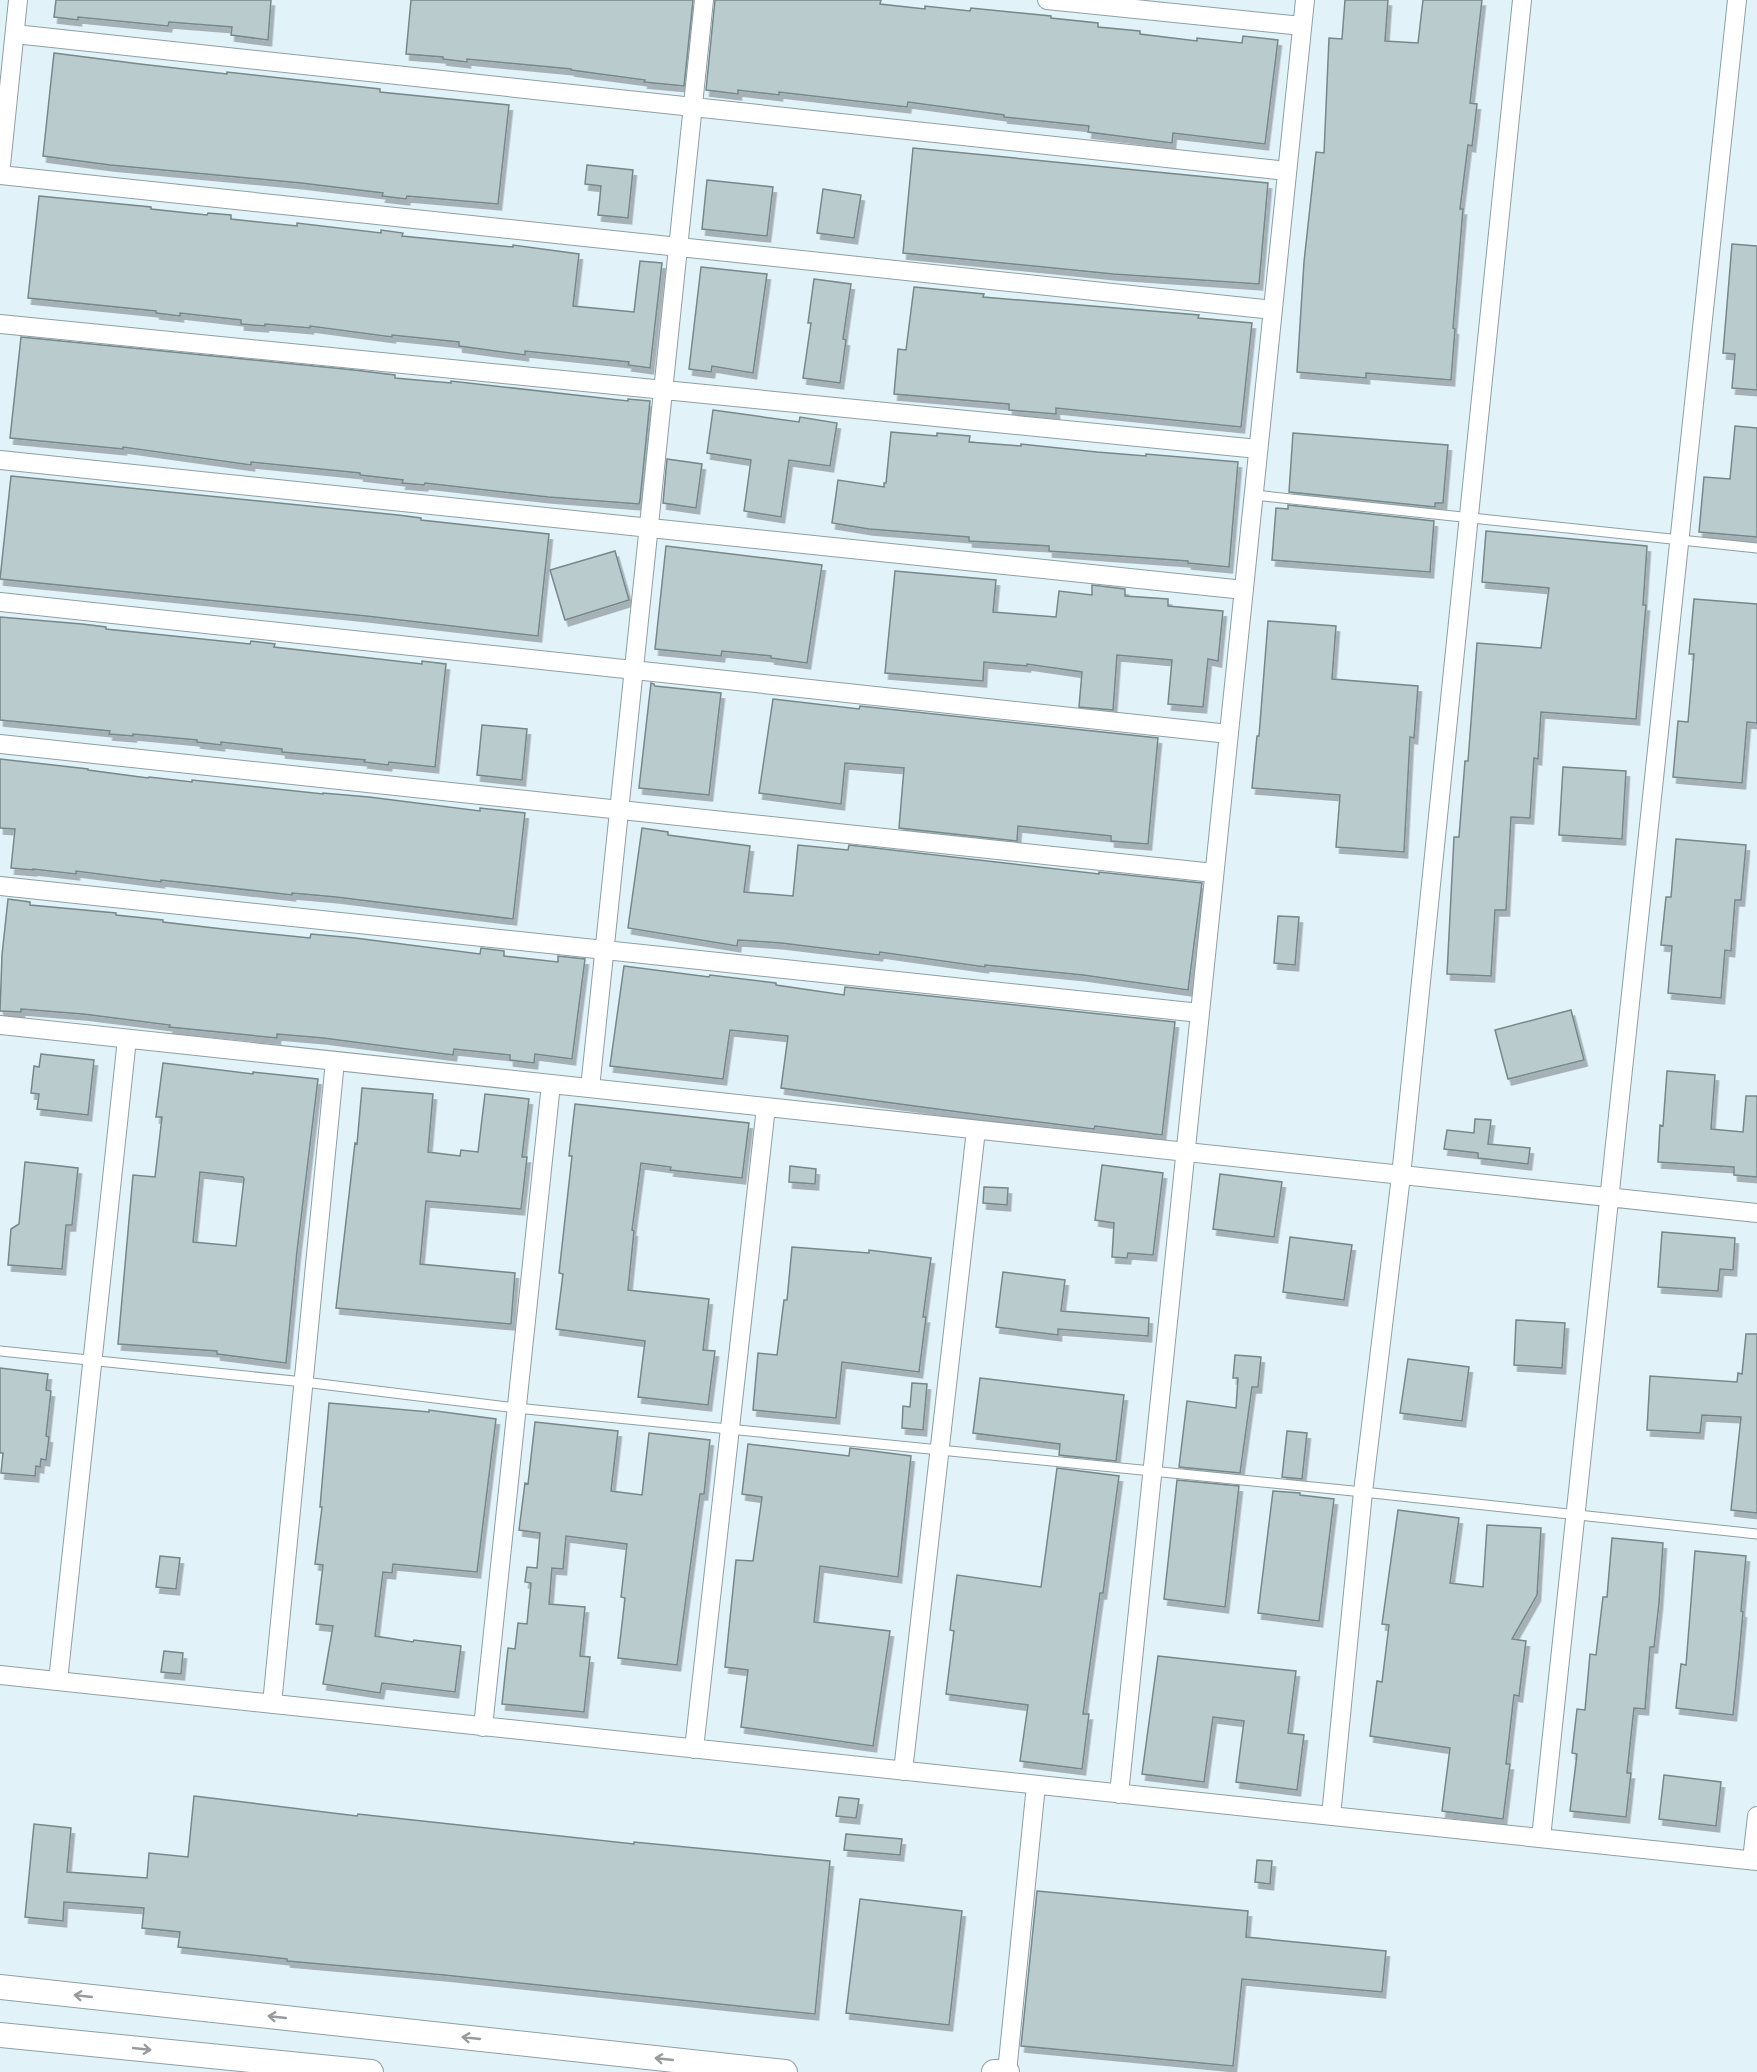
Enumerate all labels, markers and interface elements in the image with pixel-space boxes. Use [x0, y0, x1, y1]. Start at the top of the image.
one-way arrow [73, 1990, 93, 2001]
one-way arrow [267, 2011, 287, 2022]
one-way arrow [461, 2032, 481, 2043]
one-way arrow [131, 2044, 151, 2055]
one-way arrow [655, 2053, 675, 2064]

